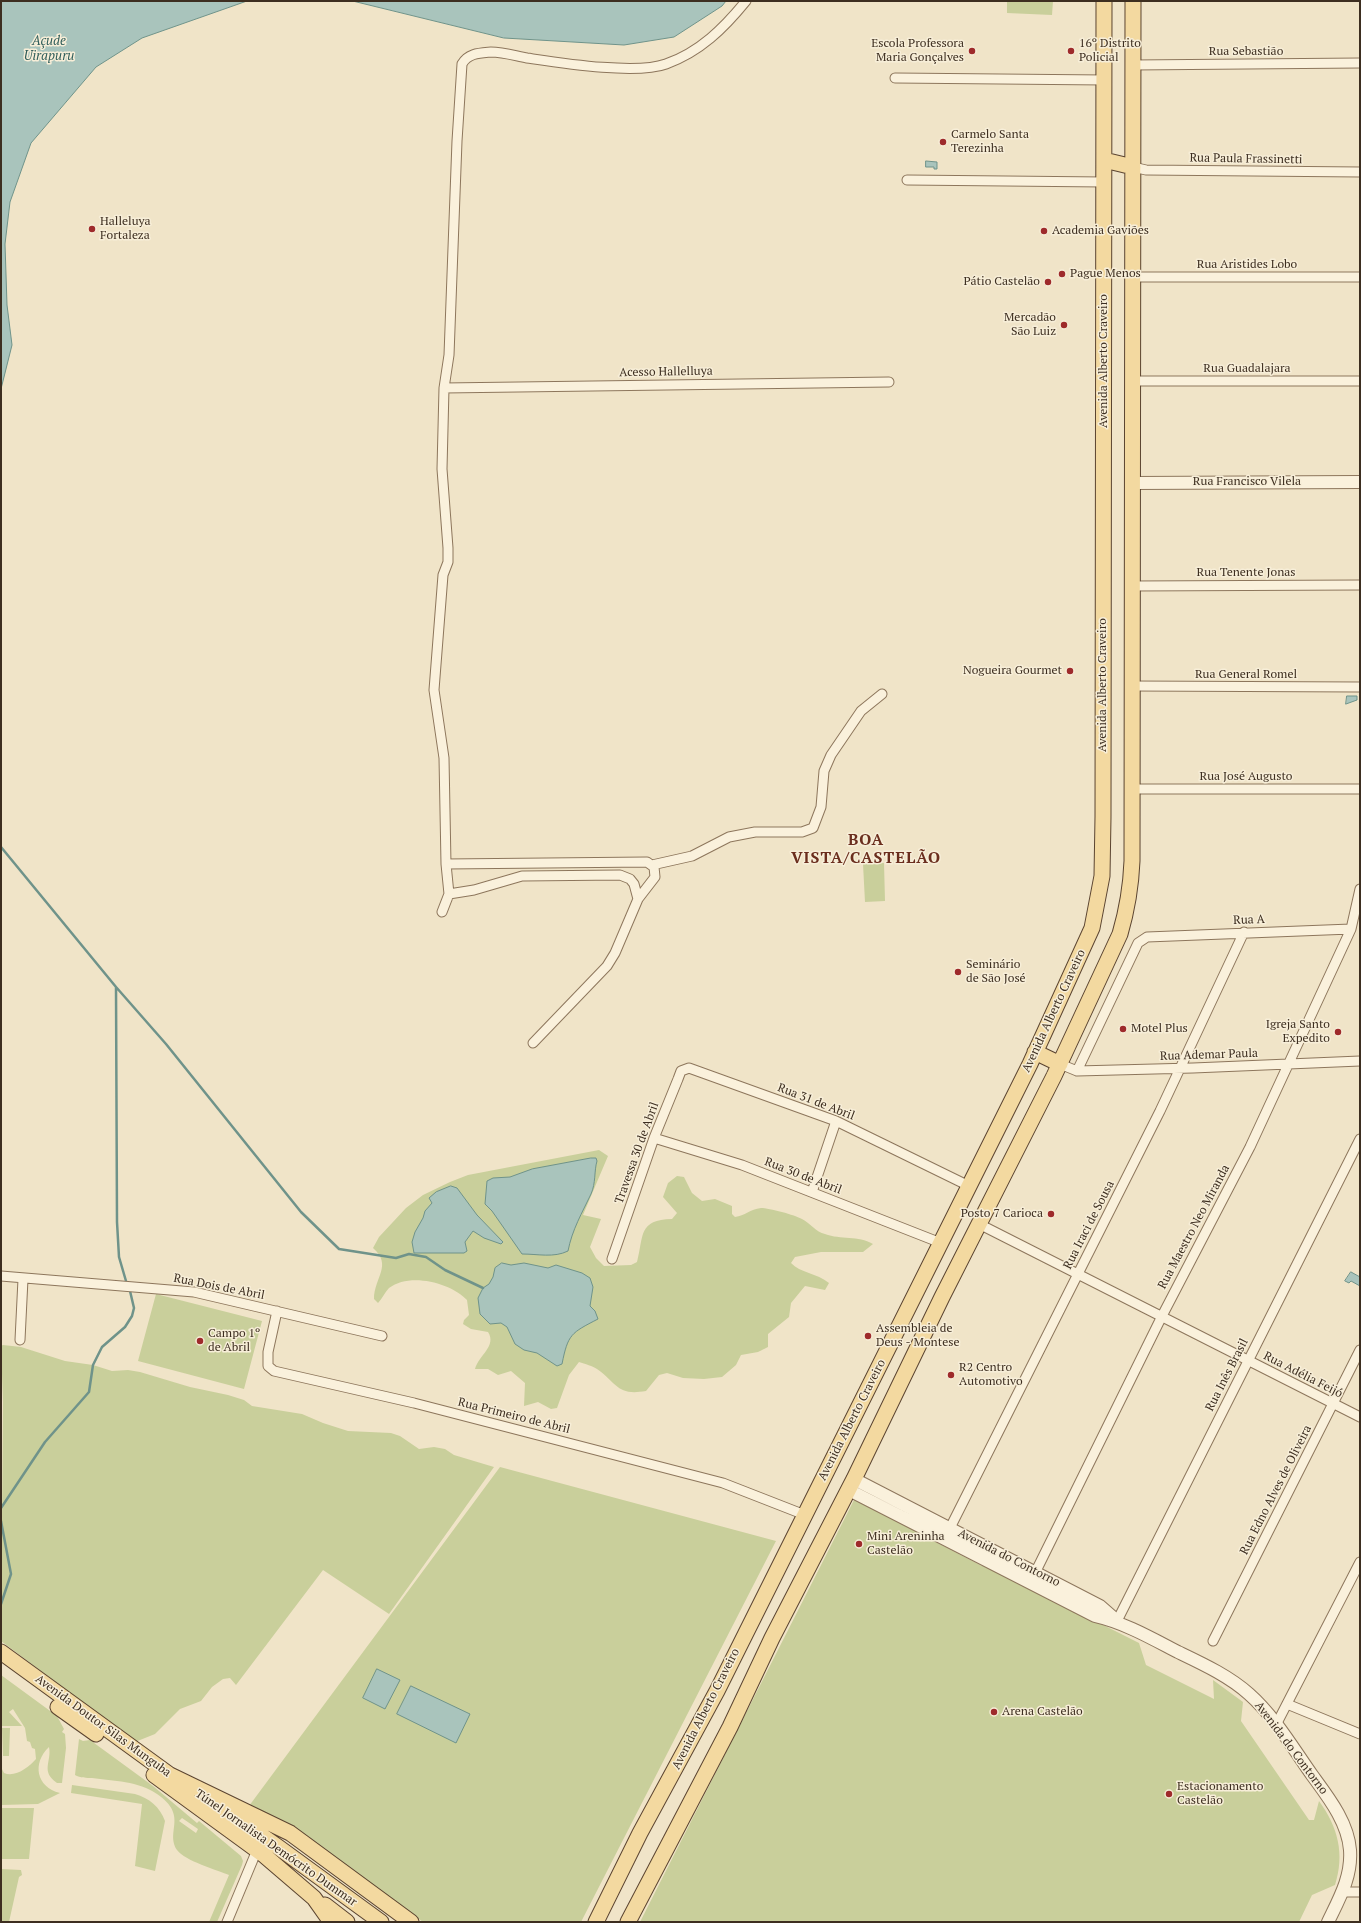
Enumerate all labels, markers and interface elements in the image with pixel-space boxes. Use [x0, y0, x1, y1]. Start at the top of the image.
water label: Açude Uirapuru [24, 33, 74, 64]
place label: Escola Professora Maria Gonçalves [871, 37, 964, 65]
place label: 16º Distrito Policial [1079, 37, 1141, 65]
street label: Rua Sebastião [1209, 45, 1283, 59]
marker: Escola Professora Maria Gonçalves [967, 46, 977, 56]
marker: 16º Distrito Policial [1066, 46, 1076, 56]
place label: Carmelo Santa Terezinha [951, 128, 1029, 156]
marker: Carmelo Santa Terezinha [938, 137, 948, 147]
street label: Rua Paula Frassinetti [1189, 151, 1303, 167]
place label: Halleluya Fortaleza [100, 215, 151, 243]
marker: Halleluya Fortaleza [87, 224, 97, 234]
place label: Academia Gaviões [1052, 224, 1149, 238]
marker: Academia Gaviões [1039, 226, 1049, 236]
street label: Rua Aristides Lobo [1197, 258, 1297, 272]
place label: Pague Menos [1070, 267, 1141, 281]
marker: Pague Menos [1057, 269, 1067, 279]
place label: Pátio Castelão [963, 275, 1040, 289]
marker: Pátio Castelão [1043, 277, 1053, 287]
street label: Avenida Alberto Craveiro [1097, 294, 1111, 428]
place label: Mercadão São Luiz [1004, 311, 1056, 339]
marker: Mercadão São Luiz [1059, 320, 1069, 330]
street label: Rua Guadalajara [1203, 362, 1291, 376]
street label: Acesso Hallelluya [619, 364, 713, 380]
street label: Rua Francisco Vilela [1193, 475, 1301, 489]
street label: Rua Tenente Jonas [1196, 566, 1296, 580]
street label: Avenida Alberto Craveiro [1096, 618, 1110, 752]
place label: Nogueira Gourmet [963, 664, 1062, 678]
marker: Nogueira Gourmet [1065, 666, 1075, 676]
street label: Rua General Romel [1195, 668, 1297, 682]
street label: Rua José Augusto [1200, 770, 1292, 784]
district label: BOA VISTA/CASTELÃO [791, 830, 941, 868]
street label: Rua A [1233, 912, 1265, 928]
street label: Avenida Alberto Craveiro [1019, 947, 1089, 1075]
place label: Seminário de São José [966, 958, 1026, 986]
marker: Seminário de São José [953, 967, 963, 977]
place label: Igreja Santo Expedito [1266, 1018, 1330, 1046]
place label: Motel Plus [1131, 1022, 1188, 1036]
marker: Motel Plus [1118, 1024, 1128, 1034]
marker: Igreja Santo Expedito [1333, 1027, 1343, 1037]
street label: Rua Ademar Paula [1160, 1046, 1258, 1064]
street label: Rua 31 de Abril [775, 1081, 857, 1123]
street label: Travessa 30 de Abril [612, 1100, 662, 1206]
street label: Rua 30 de Abril [762, 1155, 844, 1197]
street label: Rua Maestro Neo Miranda [1155, 1162, 1233, 1292]
street label: Rua Iraci de Sousa [1060, 1178, 1118, 1272]
place label: Posto 7 Carioca [961, 1207, 1043, 1221]
marker: Posto 7 Carioca [1046, 1209, 1056, 1219]
street label: Rua Dois de Abril [172, 1271, 266, 1303]
place label: Assembleia de Deus - Montese [876, 1322, 959, 1350]
place label: Campo 1º de Abril [208, 1327, 260, 1355]
marker: Assembleia de Deus - Montese [863, 1331, 873, 1341]
marker: Campo 1º de Abril [195, 1336, 205, 1346]
street label: Rua Inês Brasil [1203, 1336, 1251, 1414]
street label: Rua Adélia Feijó [1261, 1349, 1345, 1401]
street label: Avenida Alberto Craveiro [815, 1357, 889, 1483]
place label: R2 Centro Automotivo [959, 1361, 1023, 1389]
marker: R2 Centro Automotivo [946, 1370, 956, 1380]
street label: Rua Primeiro de Abril [456, 1395, 572, 1437]
street label: Rua Edno Alves de Oliveira [1237, 1423, 1315, 1557]
street label: Avenida do Contorno [956, 1526, 1062, 1590]
place label: Mini Areninha Castelão [867, 1530, 944, 1558]
marker: Mini Areninha Castelão [854, 1539, 864, 1549]
street label: Avenida Alberto Craveiro [669, 1646, 743, 1772]
street label: Avenida Doutor Silas Munguba [32, 1672, 174, 1780]
street label: Avenida do Contorno [1251, 1699, 1331, 1797]
place label: Arena Castelão [1002, 1705, 1083, 1719]
marker: Arena Castelão [989, 1707, 999, 1717]
place label: Estacionamento Castelão [1177, 1780, 1263, 1808]
street label: Túnel Jornalista Demócrito Dummar [192, 1786, 360, 1910]
marker: Estacionamento Castelão [1164, 1789, 1174, 1799]

